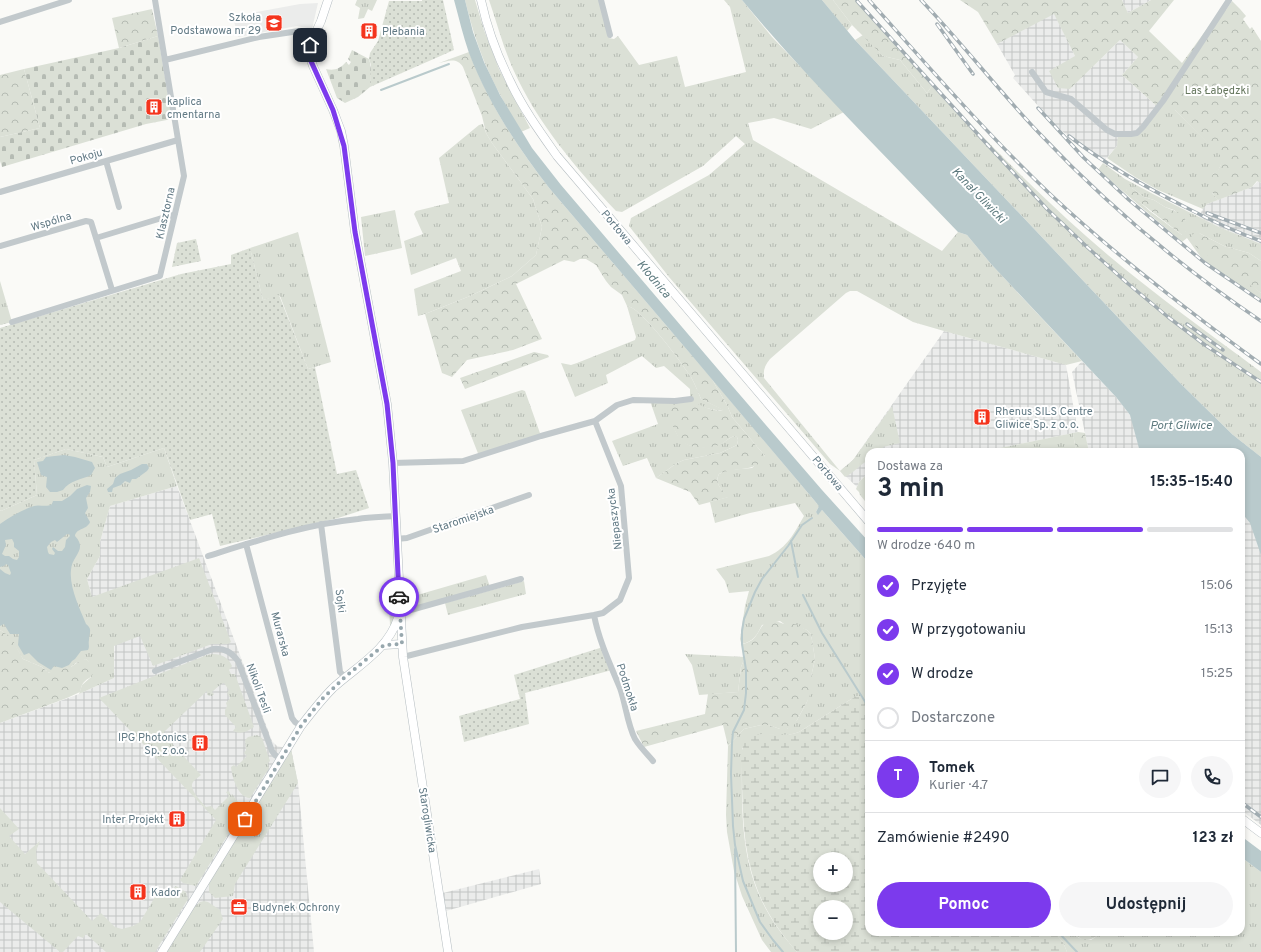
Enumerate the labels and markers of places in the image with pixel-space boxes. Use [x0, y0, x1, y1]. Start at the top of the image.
place label: Szkoła Podstawowa nr 29 [170, 11, 261, 38]
school or university icon: Szkoła Podstawowa nr 29 [264, 13, 284, 33]
building icon: Plebania [359, 21, 379, 41]
place label: Plebania [382, 25, 425, 39]
pin [293, 28, 327, 62]
place label: kaplica cmentarna [167, 95, 221, 122]
building icon: kaplica cmentarna [144, 97, 164, 117]
place label: Rhenus SILS Centre Gliwice Sp. z o. o. [995, 405, 1093, 432]
building icon: Rhenus SILS Centre Gliwice Sp. z o. o. [972, 407, 992, 427]
place label: IPG Photonics Sp. z o.o. [118, 731, 187, 758]
building icon: IPG Photonics Sp. z o.o. [190, 733, 210, 753]
pin [228, 802, 262, 836]
building icon: Inter Projekt [167, 809, 187, 829]
place label: Inter Projekt [102, 813, 164, 827]
building icon: Kador [128, 882, 148, 902]
place label: Kador [151, 886, 181, 900]
office icon: Budynek Ochrony [229, 897, 249, 917]
place label: Budynek Ochrony [252, 901, 340, 915]

